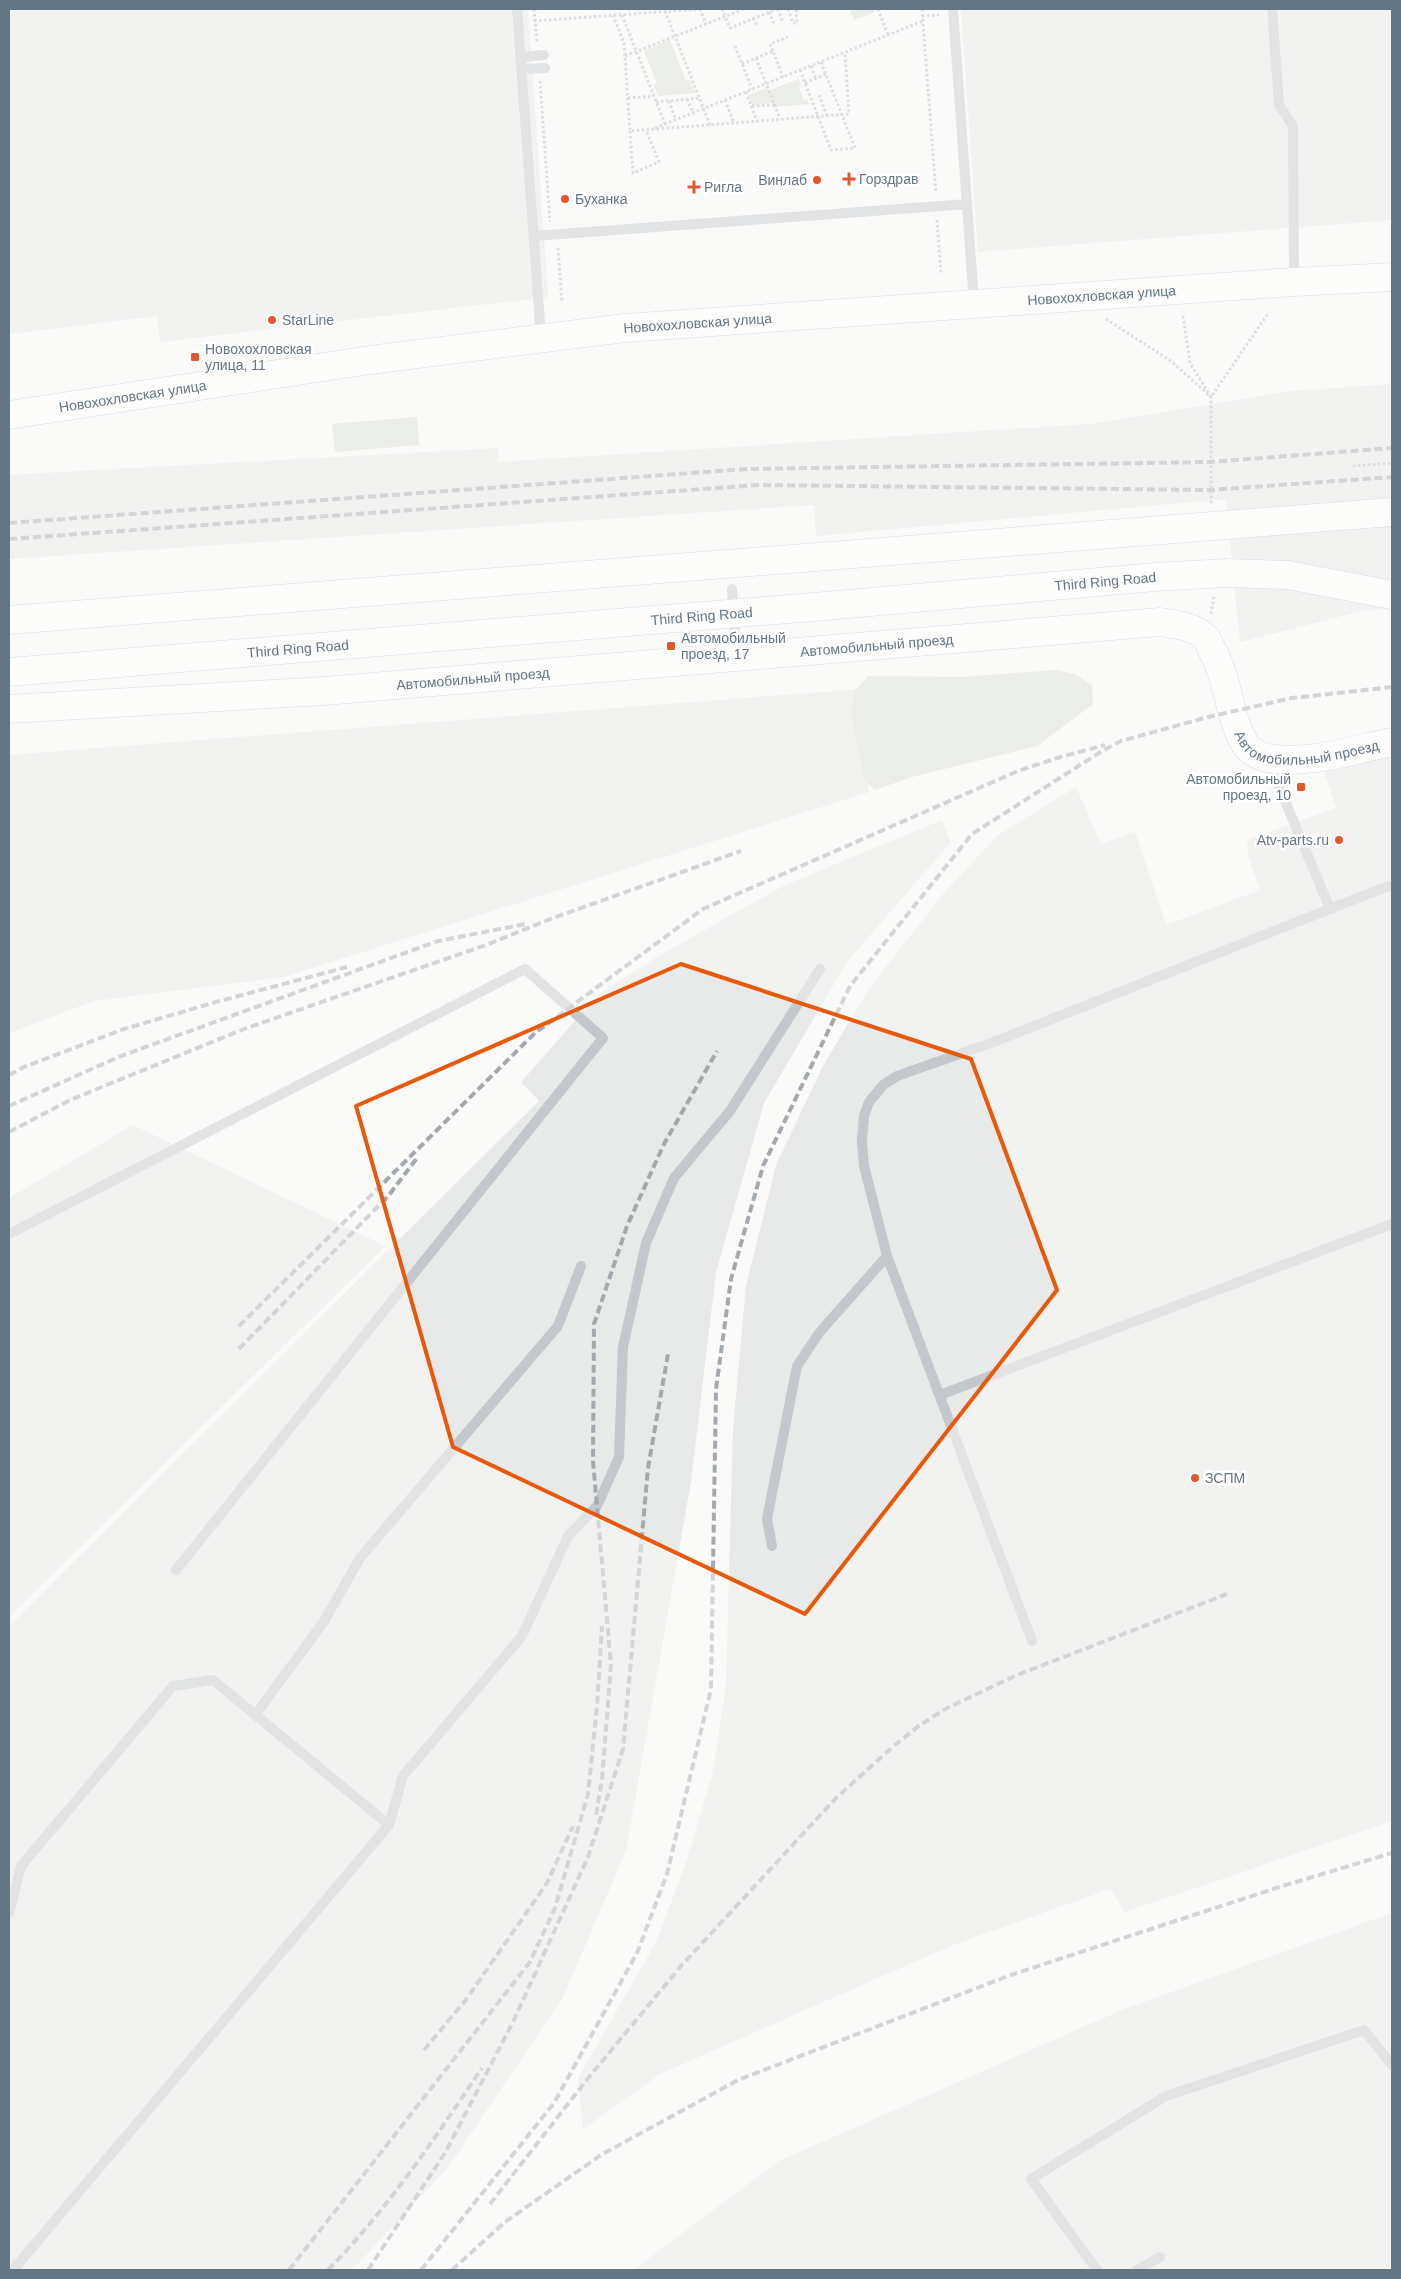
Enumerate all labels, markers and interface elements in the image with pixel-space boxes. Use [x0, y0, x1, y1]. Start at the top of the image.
place label: Горздрав [859, 171, 918, 187]
place label: Винлаб [758, 172, 807, 188]
marker: Горздрав [843, 173, 855, 185]
marker: Винлаб [811, 174, 823, 186]
place label: Ригла [704, 179, 742, 195]
marker: Ригла [688, 181, 700, 193]
place label: Буханка [575, 191, 628, 207]
marker: Буханка [559, 193, 571, 205]
street label: Новохохловская улица [1027, 282, 1177, 308]
street label: Новохохловская улица [623, 310, 773, 336]
place label: StarLine [282, 312, 334, 328]
marker: StarLine [266, 314, 278, 326]
place label: Новохохловская улица, 11 [205, 341, 311, 373]
marker: Новохохловская улица, 11 [189, 351, 201, 363]
street label: Новохохловская улица [58, 377, 208, 415]
street label: Third Ring Road [1054, 569, 1157, 594]
street label: Third Ring Road [650, 604, 753, 628]
place label: Автомобильный проезд, 17 [681, 630, 786, 662]
street label: Автомобильный проезд [799, 631, 954, 660]
street label: Third Ring Road [247, 637, 350, 661]
marker: Автомобильный проезд, 17 [665, 640, 677, 652]
street label: Автомобильный проезд [396, 664, 550, 693]
street label: Автомобильный проезд [1231, 728, 1380, 768]
place label: Автомобильный проезд, 10 [1186, 771, 1291, 803]
marker: Автомобильный проезд, 10 [1295, 781, 1307, 793]
place label: Atv-parts.ru [1257, 832, 1329, 848]
marker: Atv-parts.ru [1333, 834, 1345, 846]
place label: ЗСПМ [1205, 1470, 1245, 1486]
marker: ЗСПМ [1189, 1472, 1201, 1484]

